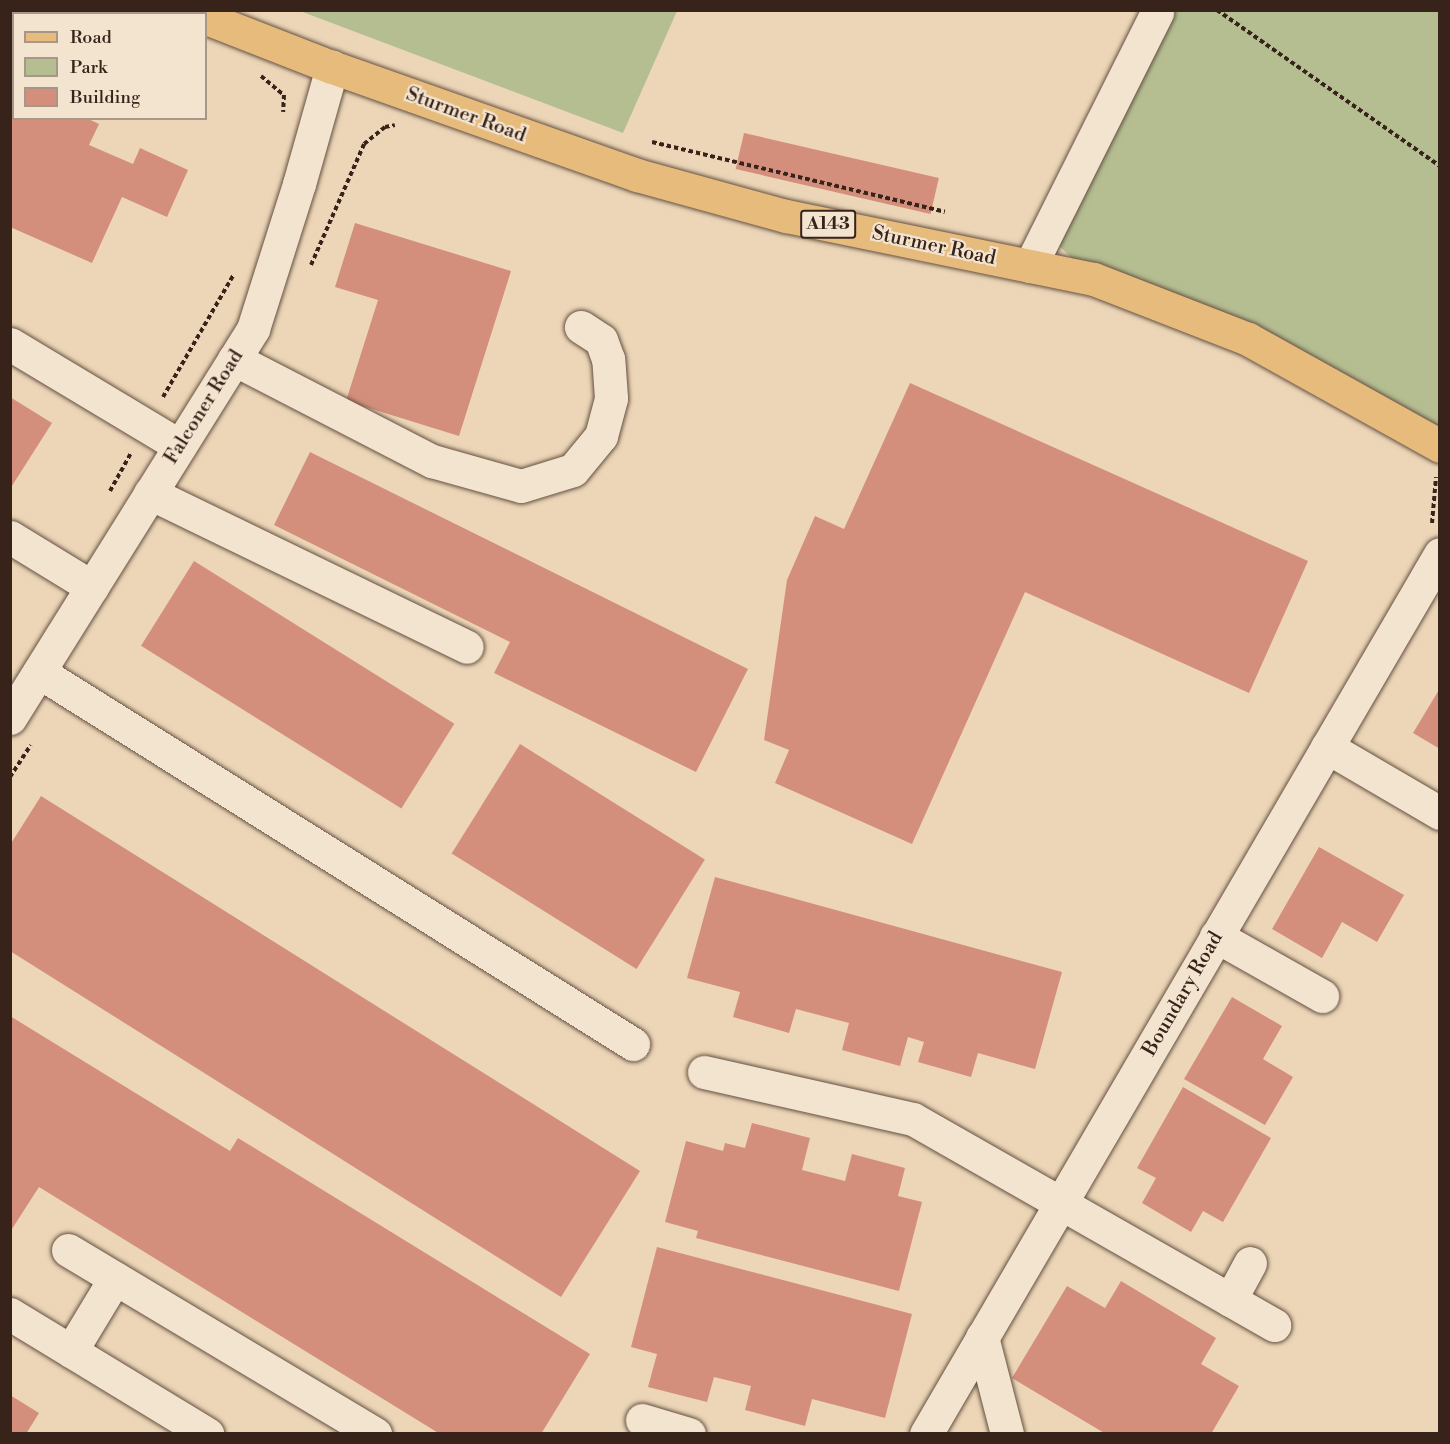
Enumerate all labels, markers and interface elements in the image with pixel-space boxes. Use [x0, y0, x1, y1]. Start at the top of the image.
legend [12, 12, 207, 120]
text: Road [70, 26, 112, 49]
text: Park [70, 56, 107, 79]
street label: Sturmer Road [403, 82, 529, 148]
text: Building [70, 86, 140, 109]
road number: A143 [800, 209, 856, 239]
street label: Sturmer Road [870, 221, 998, 271]
street label: Falconer Road [159, 345, 249, 469]
street label: Boundary Road [1138, 928, 1228, 1060]

